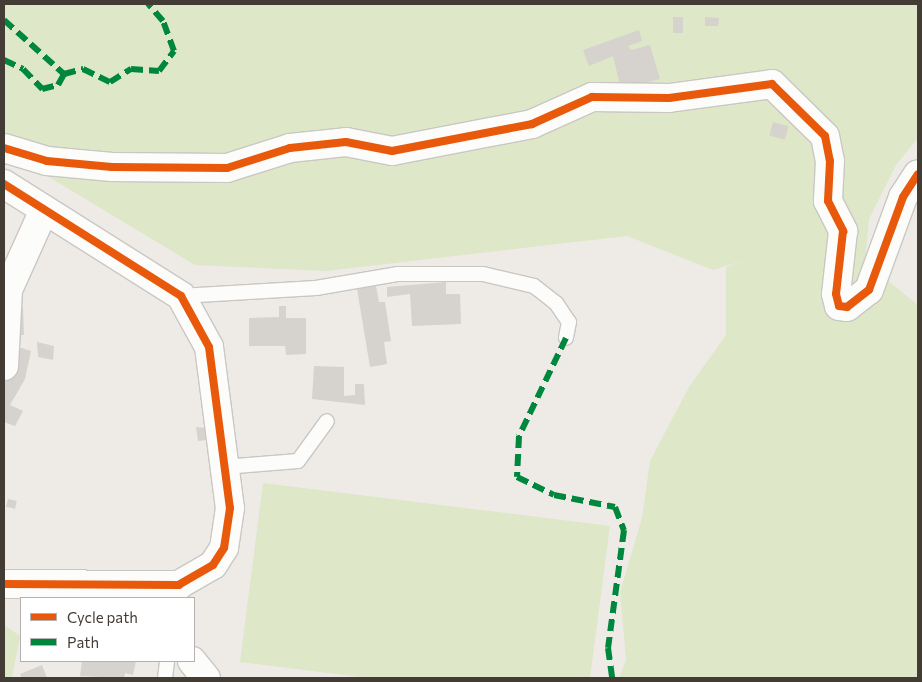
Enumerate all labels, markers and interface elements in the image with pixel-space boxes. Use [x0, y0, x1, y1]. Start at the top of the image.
legend [20, 597, 195, 662]
text: Cycle path [67, 608, 138, 626]
text: Path [67, 633, 99, 651]

